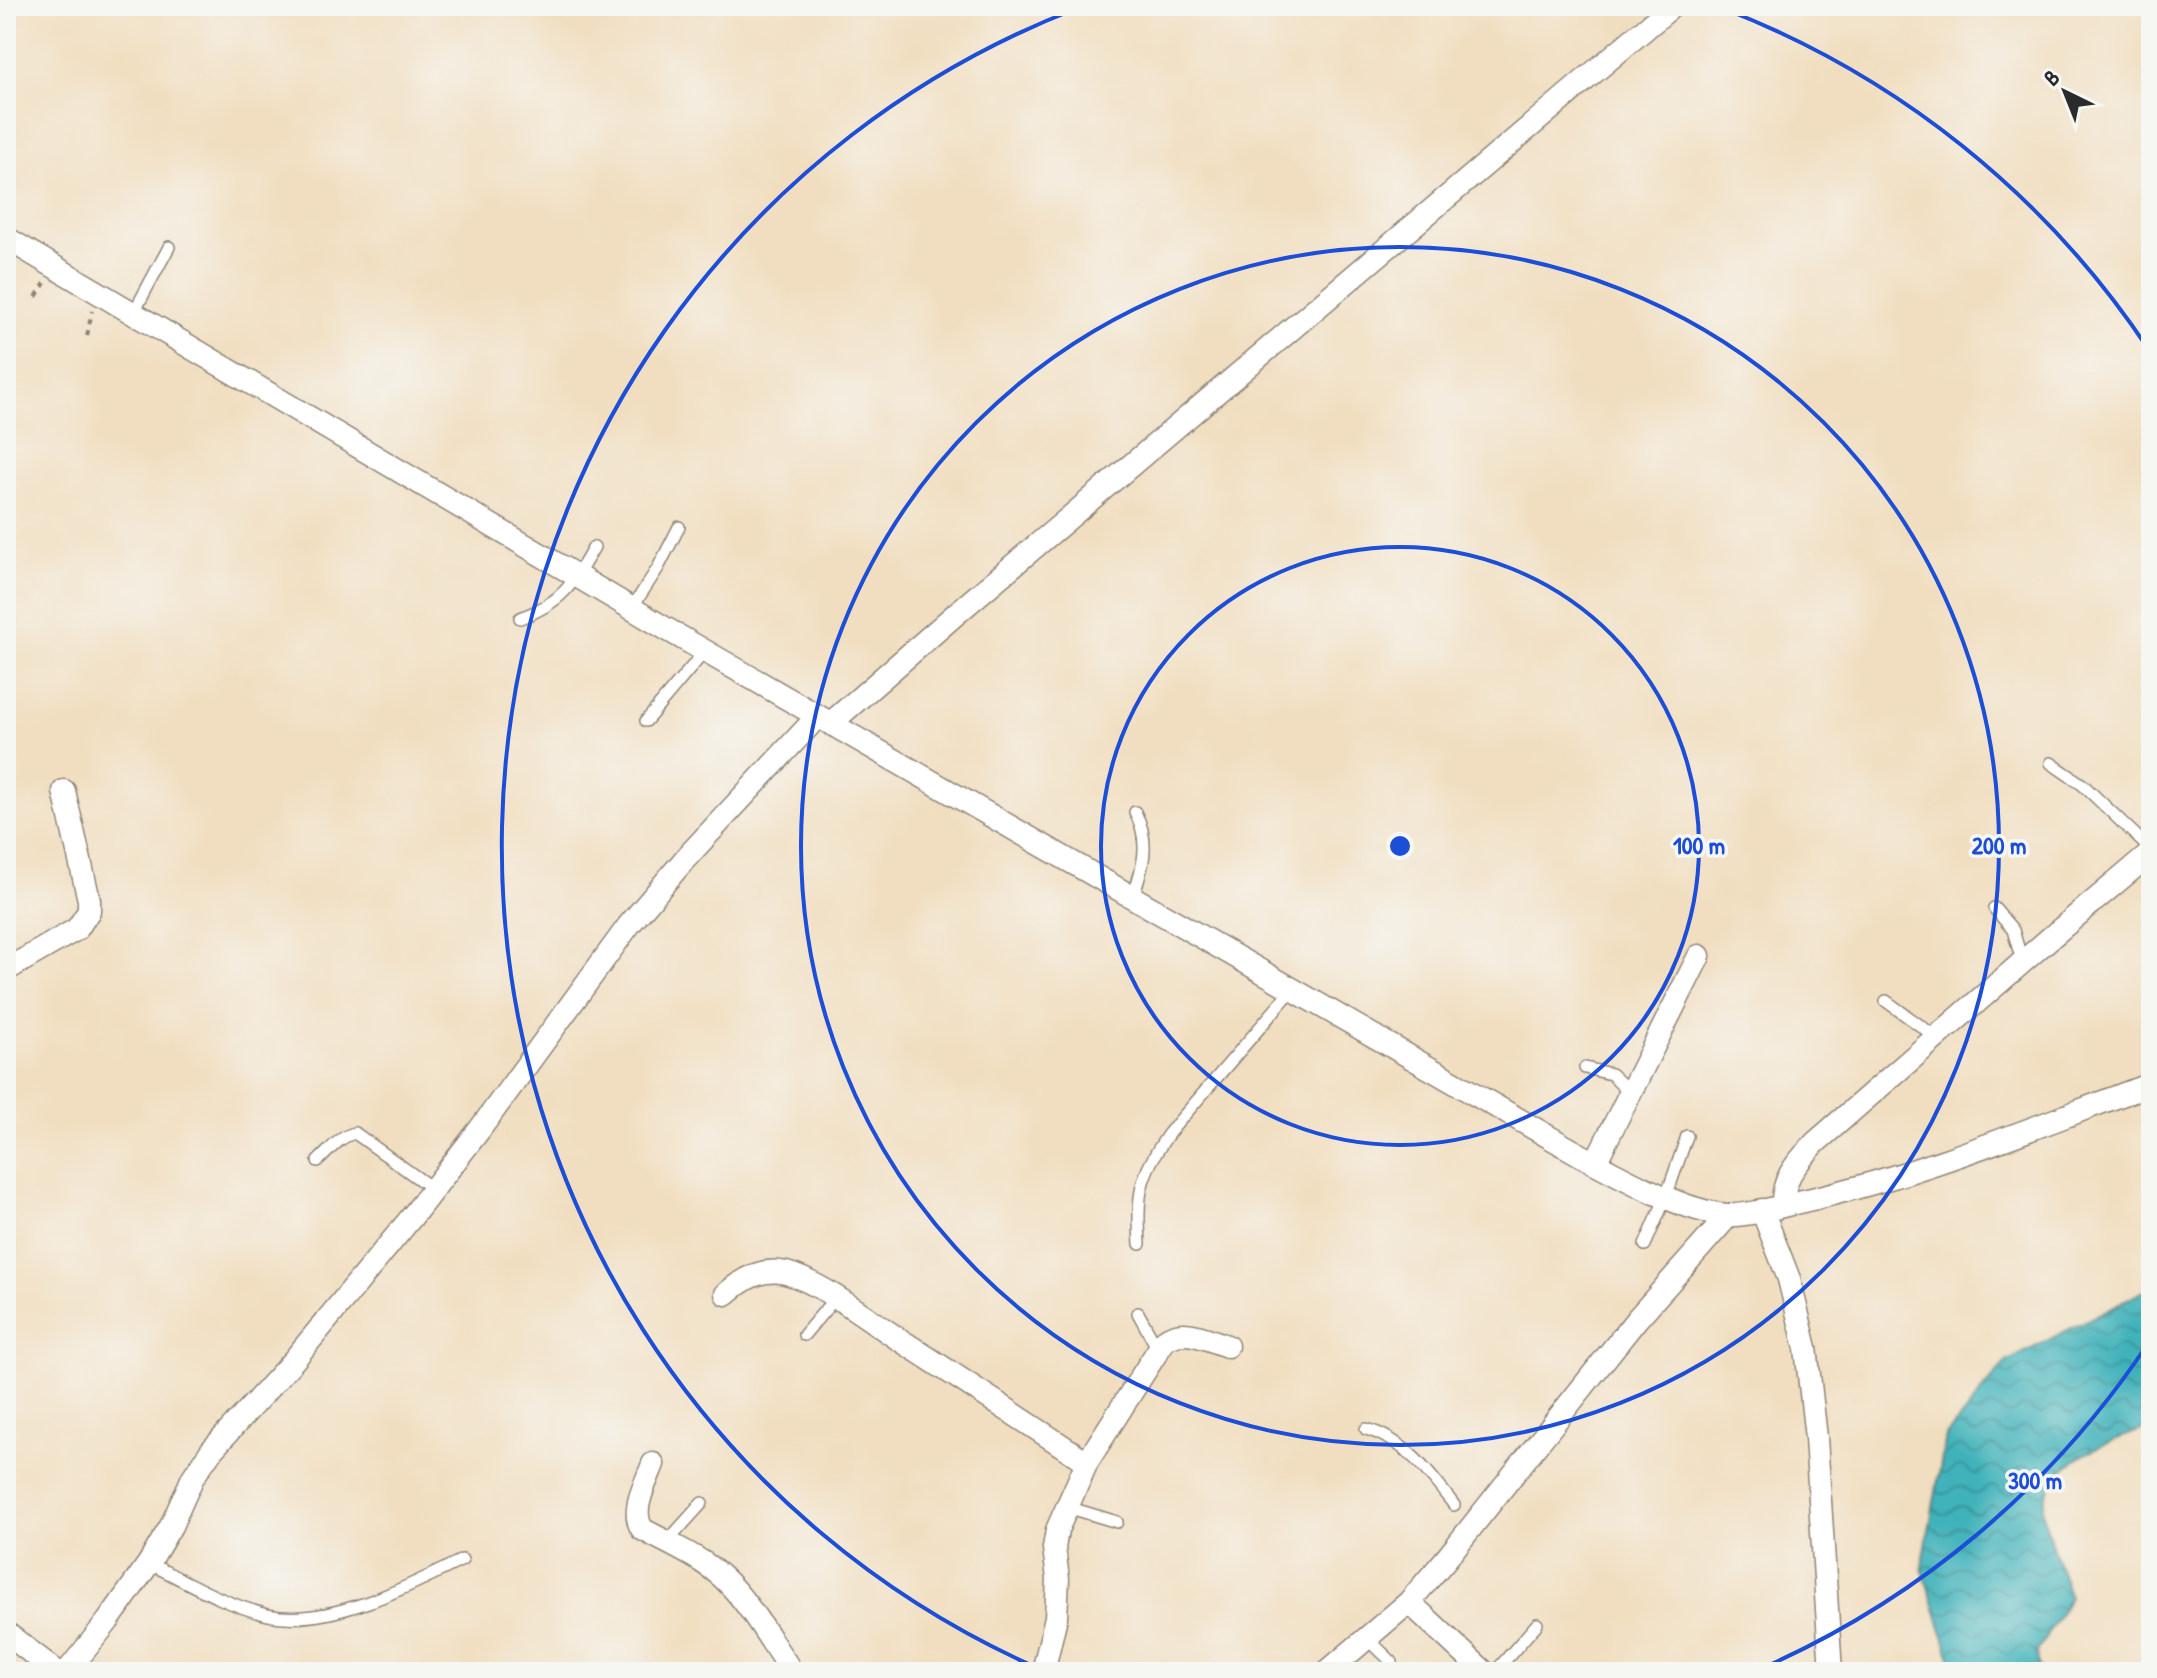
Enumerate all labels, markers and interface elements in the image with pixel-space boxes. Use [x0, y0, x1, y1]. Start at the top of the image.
north arrow [2025, 52, 2105, 132]
text: B [2037, 63, 2066, 92]
text: 100 m [1673, 829, 1725, 861]
text: 200 m [1972, 829, 2026, 861]
centre of rings [1386, 832, 1414, 860]
text: 300 m [2008, 1464, 2062, 1496]

